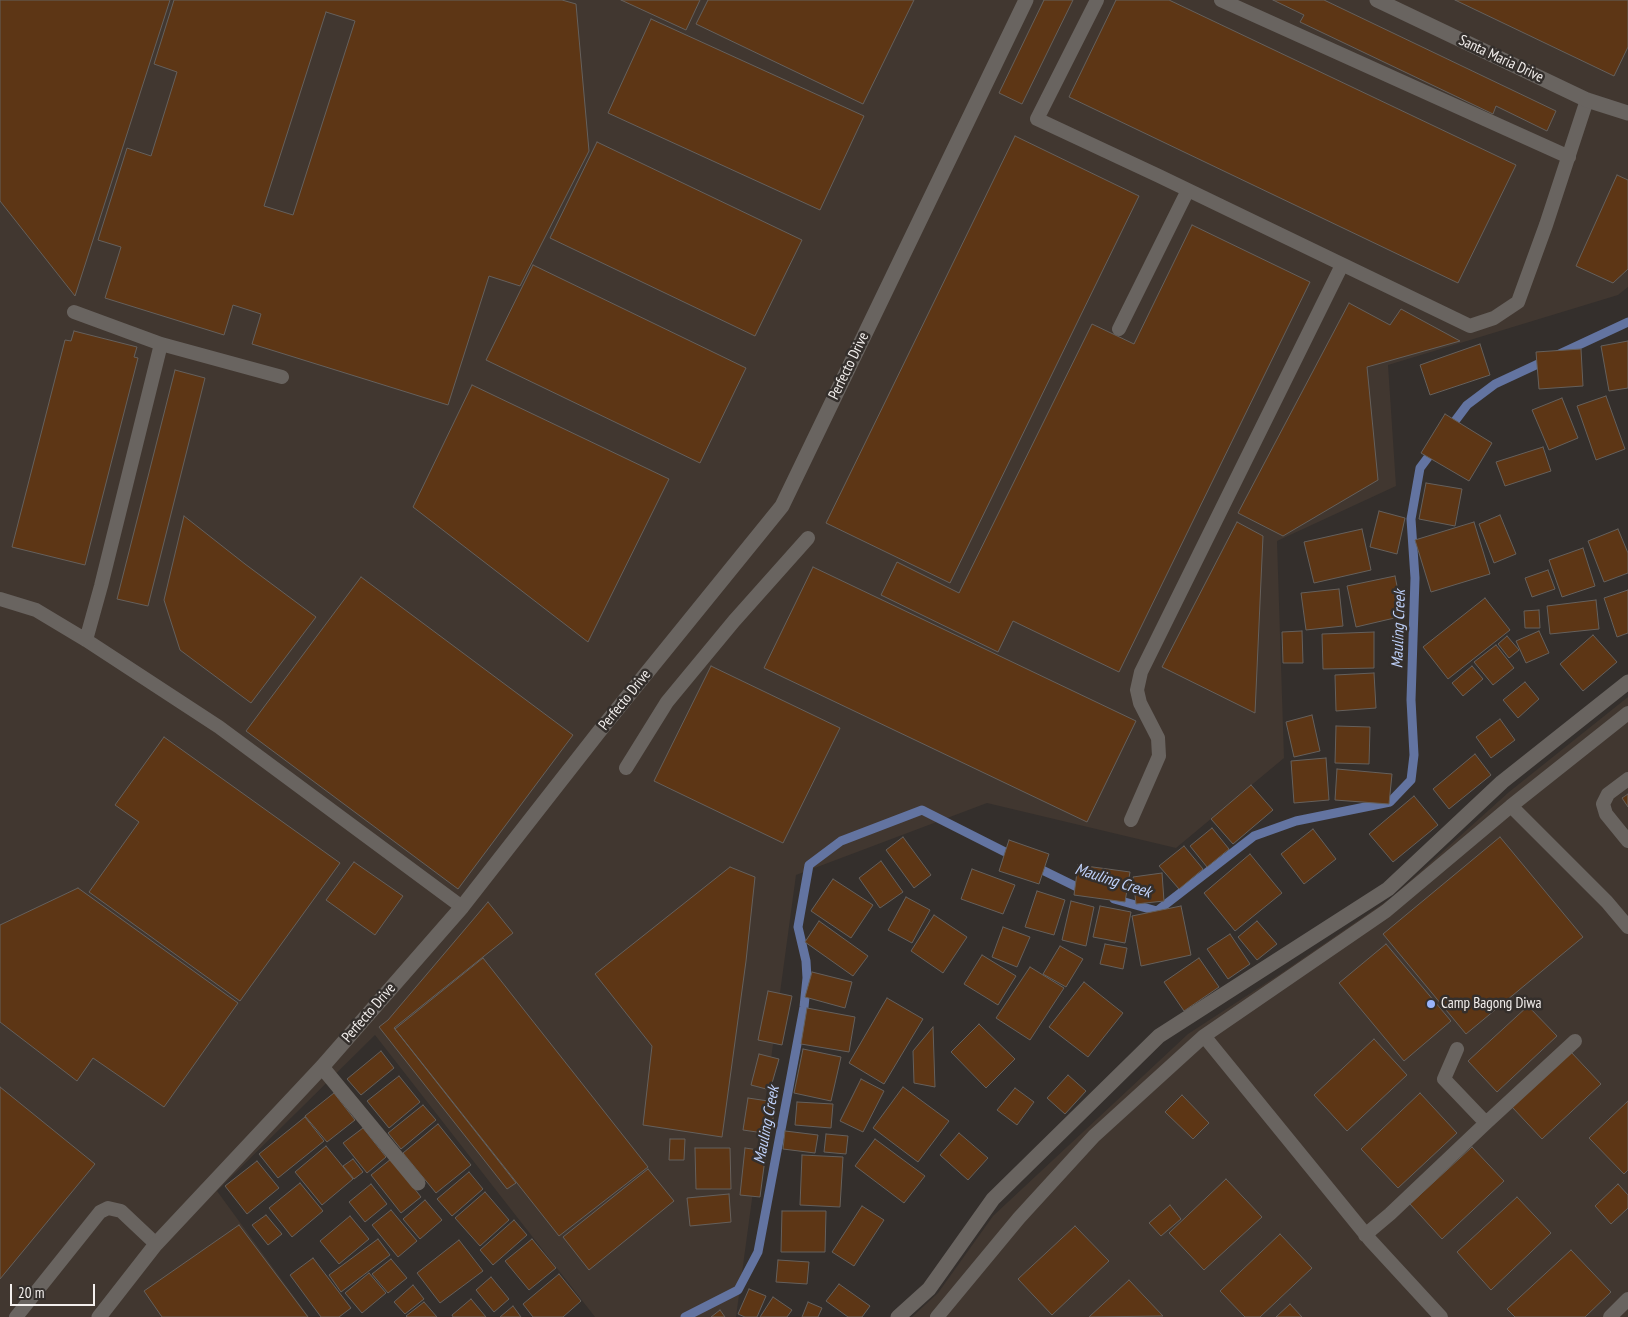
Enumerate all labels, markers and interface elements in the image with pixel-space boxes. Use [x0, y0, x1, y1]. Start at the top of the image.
street label: Santa Maria Drive [1456, 31, 1546, 87]
street label: Perfecto Drive [825, 329, 873, 403]
water label: Mauling Creek [1388, 589, 1410, 669]
street label: Perfecto Drive [595, 666, 655, 734]
water label: Mauling Creek [1073, 860, 1153, 902]
street label: Perfecto Drive [338, 980, 400, 1046]
place label: Camp Bagong Diwa [1441, 995, 1541, 1013]
marker: Camp Bagong Diwa [1425, 998, 1437, 1010]
water label: Mauling Creek [750, 1084, 784, 1166]
scale bar [12, 1274, 98, 1306]
text: 20 m [18, 1283, 44, 1302]

